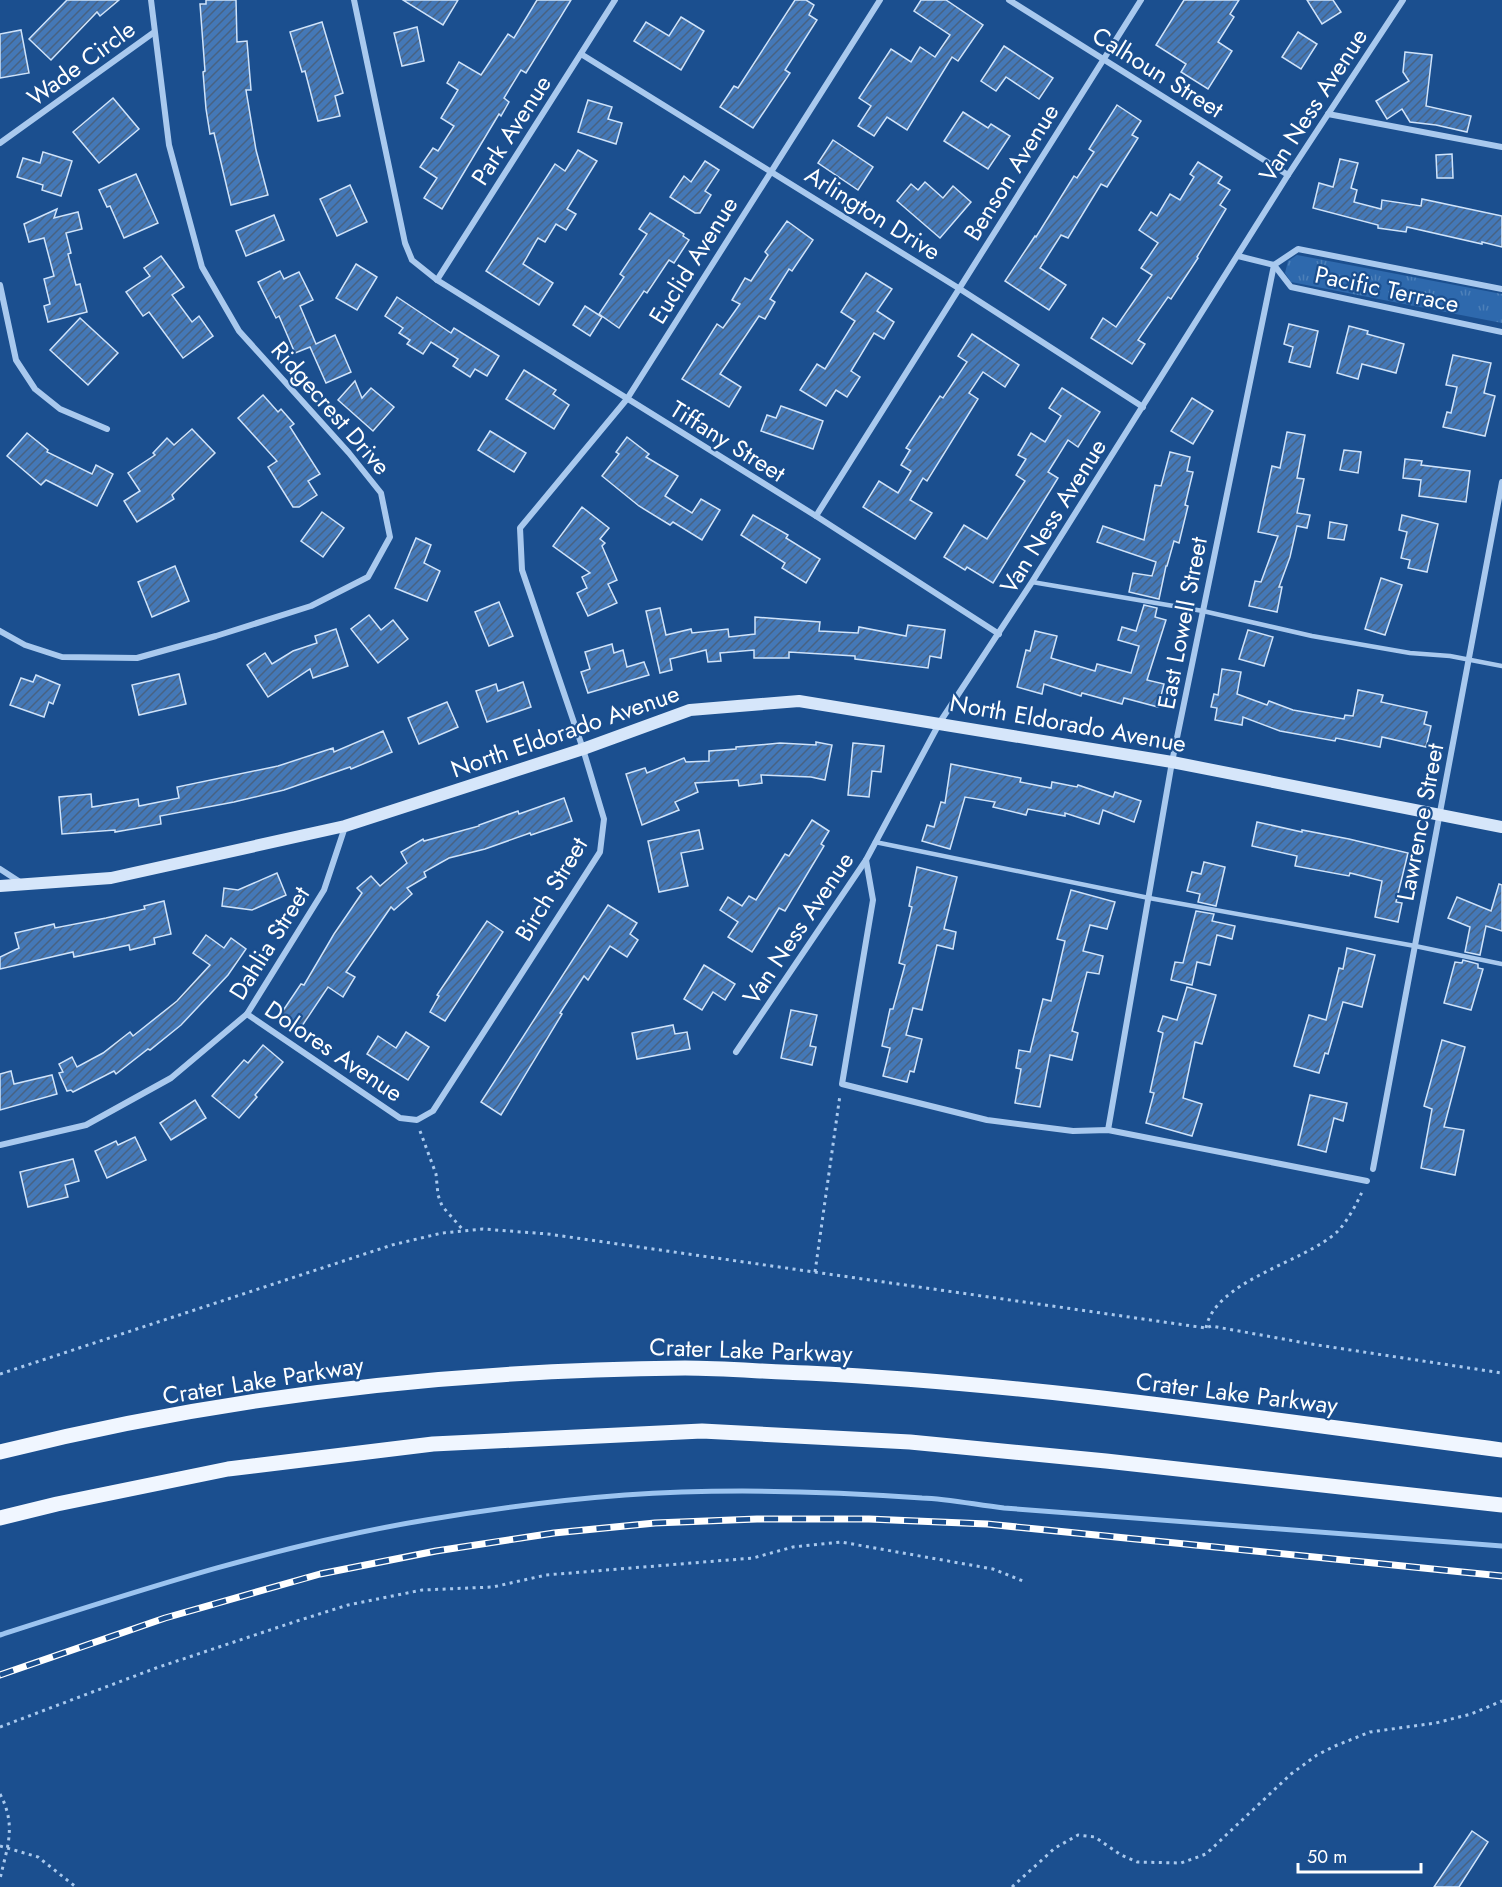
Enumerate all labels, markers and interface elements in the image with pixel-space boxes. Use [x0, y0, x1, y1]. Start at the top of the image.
street label: Wade Circle [20, 12, 142, 114]
street label: Calhoun Street [1086, 18, 1231, 126]
street label: Van Ness Avenue [1250, 21, 1376, 189]
street label: Park Avenue [462, 68, 560, 192]
street label: Benson Avenue [955, 97, 1067, 247]
street label: Arlington Drive [798, 157, 948, 269]
street label: Euclid Avenue [640, 189, 746, 331]
street label: Pacific Terrace [1312, 257, 1462, 321]
street label: Ridgecrest Drive [263, 333, 399, 483]
street label: Tiffany Street [664, 392, 793, 490]
street label: Van Ness Avenue [991, 432, 1115, 600]
street label: East Lowell Street [1148, 534, 1216, 712]
street label: North Eldorado Avenue [446, 675, 684, 787]
street label: North Eldorado Avenue [947, 685, 1189, 761]
street label: Lawrence Street [1388, 740, 1452, 904]
street label: Birch Street [506, 830, 596, 948]
street label: Van Ness Avenue [734, 845, 862, 1011]
street label: Dahlia Street [220, 879, 318, 1007]
street label: Dolores Avenue [258, 992, 410, 1110]
street label: Crater Lake Parkway [649, 1329, 854, 1371]
street label: Crater Lake Parkway [160, 1347, 367, 1413]
street label: Crater Lake Parkway [1134, 1363, 1340, 1423]
scale bar [1298, 1836, 1421, 1874]
text: 50 m [1307, 1844, 1347, 1870]

